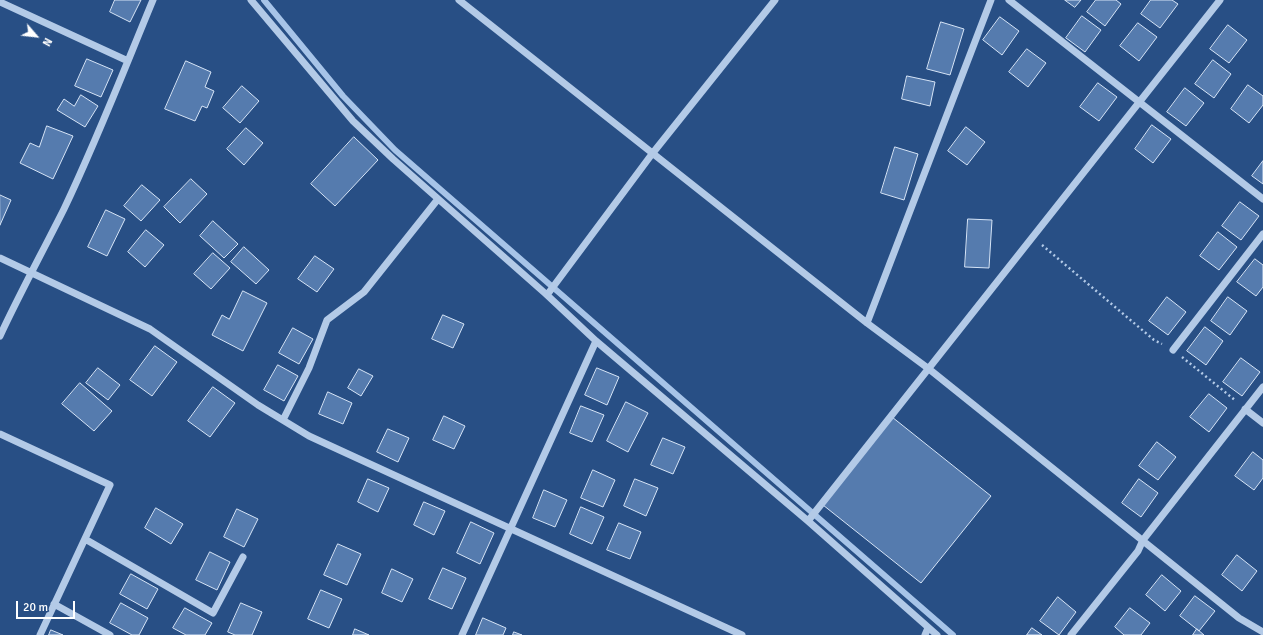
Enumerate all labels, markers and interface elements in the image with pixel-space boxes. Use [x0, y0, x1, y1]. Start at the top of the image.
north arrow [16, 16, 56, 56]
text: N [40, 35, 55, 48]
scale bar [18, 593, 77, 619]
text: 20 m [23, 600, 48, 615]

